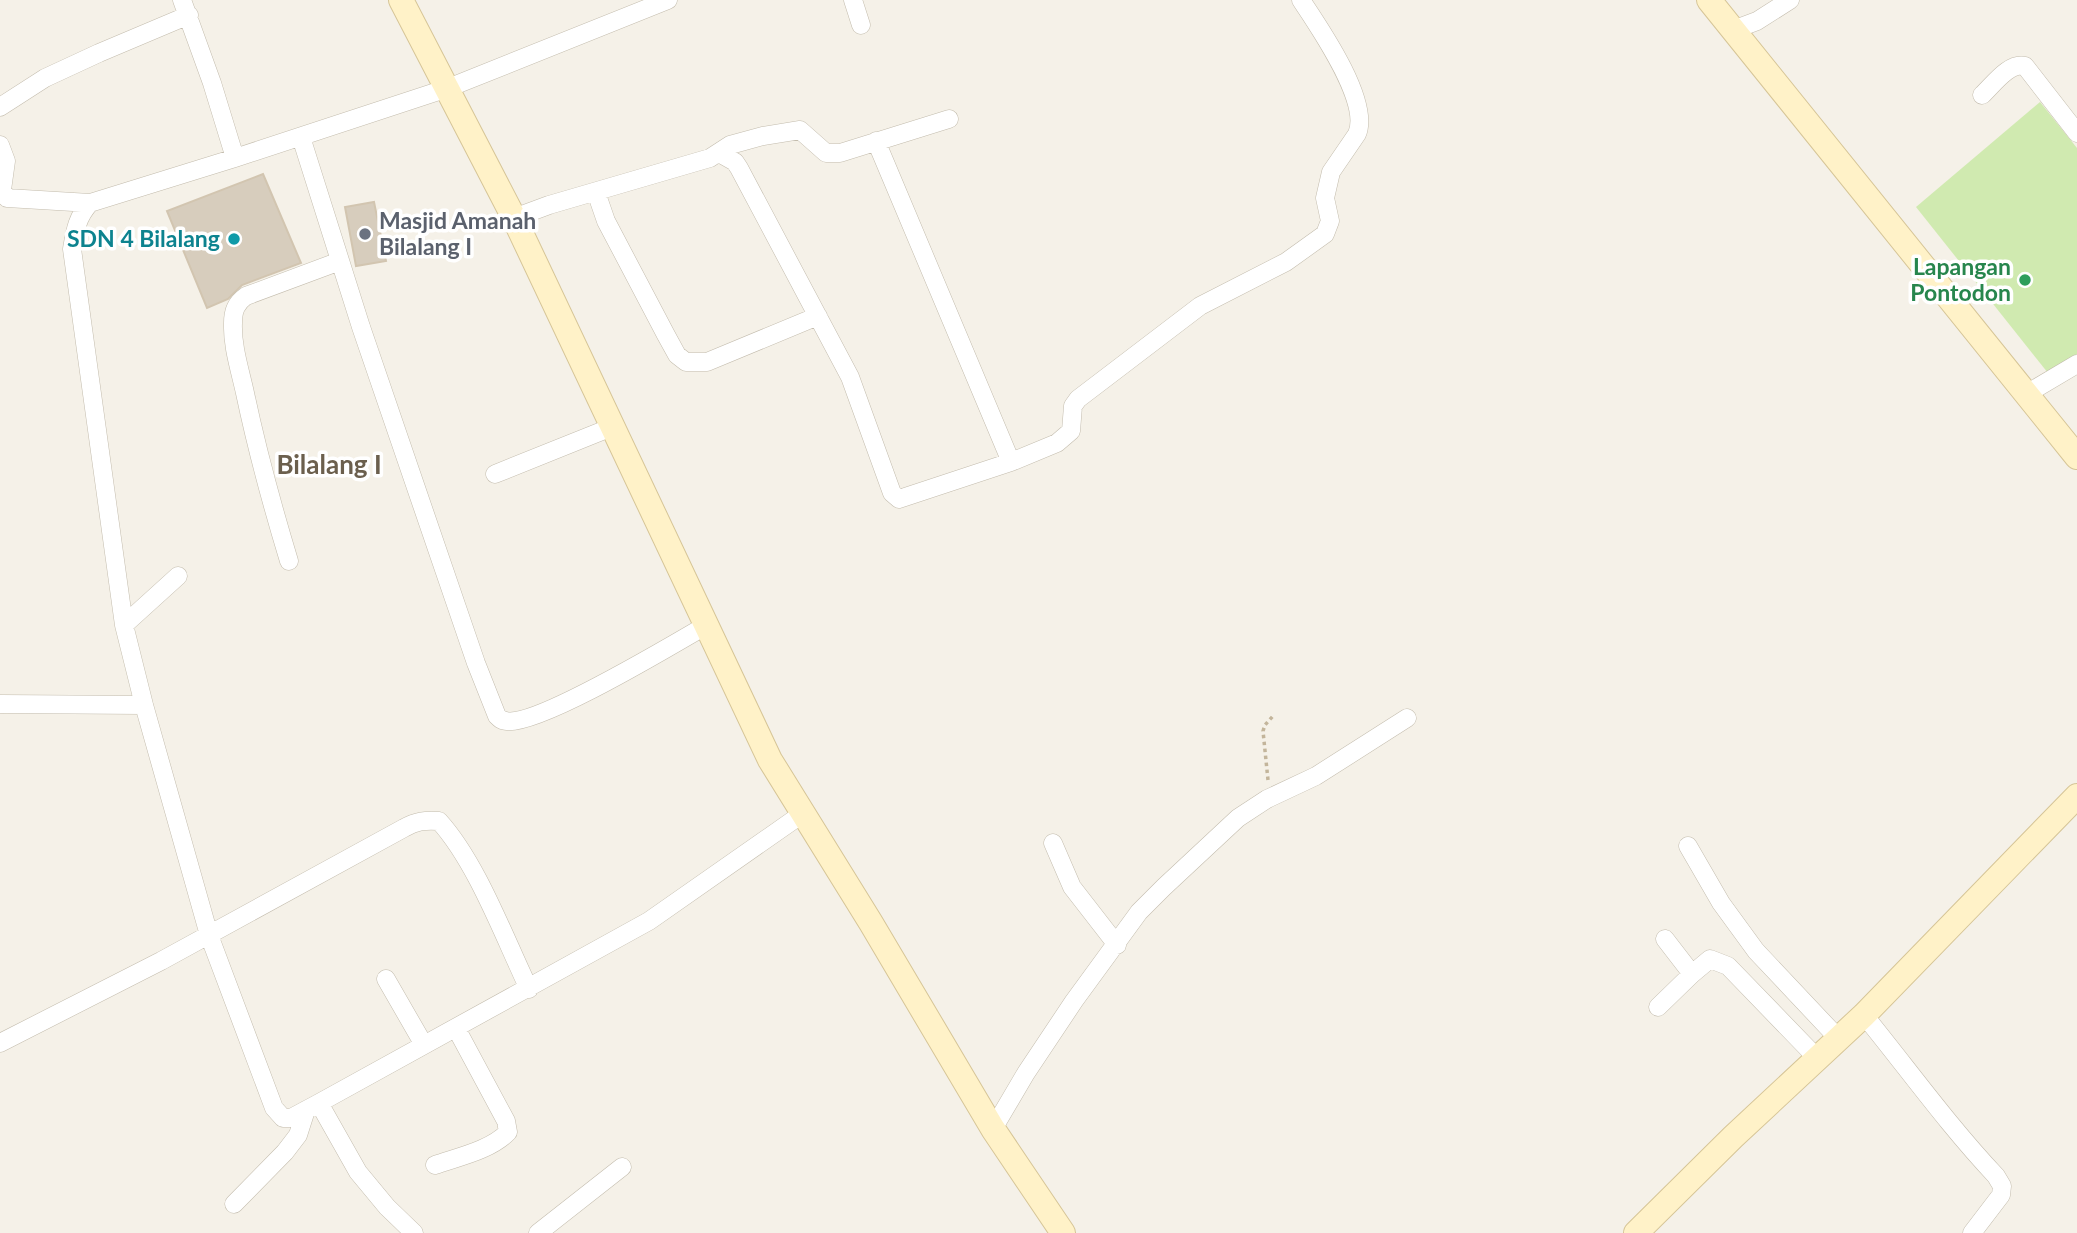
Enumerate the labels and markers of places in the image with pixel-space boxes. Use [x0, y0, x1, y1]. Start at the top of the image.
place label: Masjid Amanah Bilalang I [379, 206, 536, 260]
place label: SDN 4 Bilalang [67, 224, 220, 252]
marker: Masjid Amanah Bilalang I [357, 226, 373, 242]
marker: SDN 4 Bilalang [226, 231, 242, 247]
place label: Lapangan Pontodon [1910, 252, 2011, 306]
marker: Lapangan Pontodon [2017, 272, 2033, 288]

